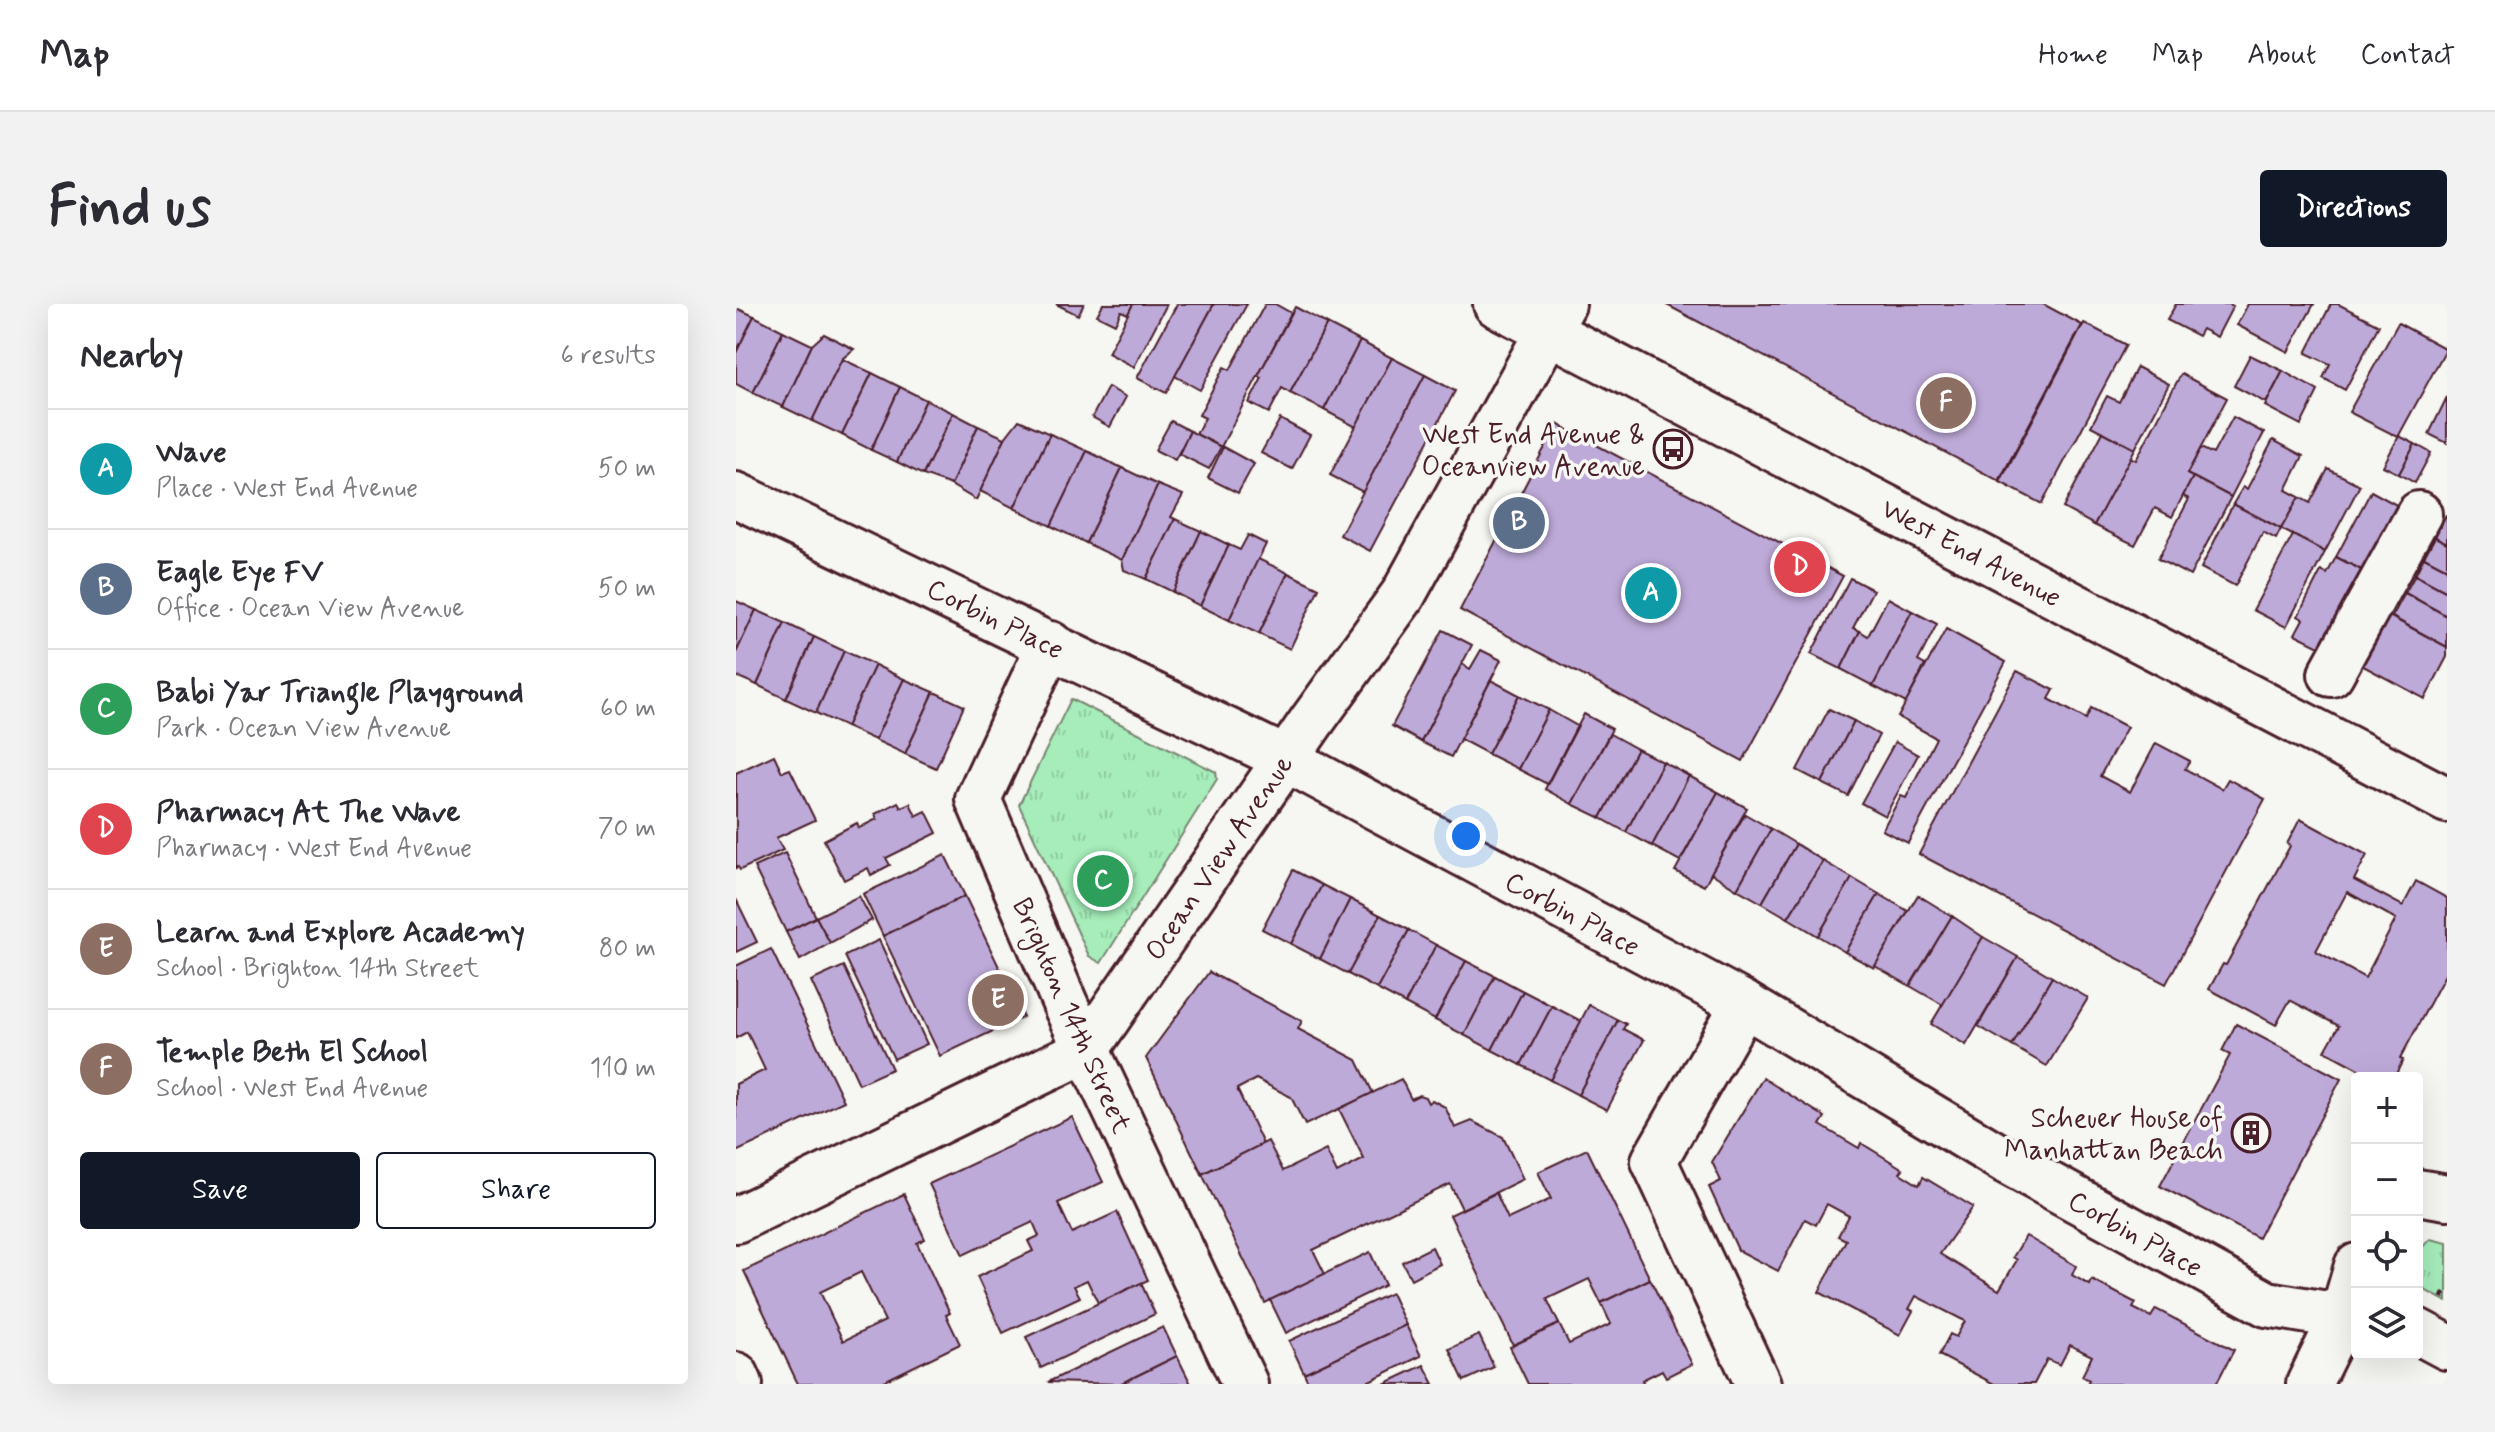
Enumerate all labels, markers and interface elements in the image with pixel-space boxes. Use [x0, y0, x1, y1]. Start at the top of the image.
text: Map [40, 31, 110, 80]
text: Home [2038, 37, 2108, 74]
text: Map [2152, 37, 2203, 74]
text: About [2247, 37, 2316, 74]
text: Contact [2360, 37, 2455, 74]
button: Directions [2260, 170, 2447, 247]
text: Find us [48, 172, 211, 245]
text: Nearby [80, 334, 184, 379]
text: 6 results [561, 339, 656, 373]
pin: F [1920, 373, 1972, 433]
place label: West End Avenue & Oceanview Avenue [1422, 417, 1645, 486]
bus stop icon: West End Avenue & Oceanview Avenue [1652, 428, 1694, 470]
text: Wave [156, 433, 227, 472]
text: A [97, 452, 115, 486]
text: 50 m [598, 452, 656, 486]
text: Place · West End Avenue [156, 472, 418, 506]
street label: West End Avenue [1874, 491, 2067, 617]
pin: B [1493, 493, 1545, 553]
pin: D [1774, 537, 1826, 597]
text: Eagle Eye FV [156, 553, 324, 592]
pin: A [1625, 563, 1677, 623]
street label: Corbin Place [920, 571, 1070, 669]
text: B [98, 572, 114, 606]
text: 50 m [598, 572, 656, 606]
text: Office · Ocean View Avenue [156, 592, 464, 626]
text: Babi Yar Triangle Playground [156, 673, 524, 712]
text: C [97, 692, 115, 726]
text: 60 m [600, 692, 656, 726]
text: Park · Ocean View Avenue [156, 712, 451, 746]
street label: Ocean View Avenue [1137, 748, 1303, 968]
text: Pharmacy At The Wave [156, 793, 460, 832]
text: D [97, 812, 115, 846]
text: 70 m [598, 812, 656, 846]
your location [1446, 816, 1486, 856]
text: Pharmacy · West End Avenue [156, 832, 472, 866]
pin: C [1077, 851, 1129, 911]
street label: Corbin Place [1498, 864, 1646, 966]
street label: Brighton 14th Street [1000, 893, 1139, 1141]
text: Learn and Explore Academy [156, 913, 525, 952]
text: E [98, 932, 114, 966]
text: 80 m [599, 932, 656, 966]
text: School · Brighton 14th Street [156, 952, 479, 986]
pin: E [972, 970, 1024, 1030]
text: Temple Beth El School [156, 1033, 428, 1072]
text: F [99, 1052, 113, 1086]
text: 110 m [590, 1052, 656, 1086]
text: School · West End Avenue [156, 1072, 428, 1106]
map controls [2351, 1072, 2423, 1360]
button: + [2351, 1072, 2423, 1144]
place label: Scheuer House of Manhattan Beach [2004, 1101, 2223, 1170]
building icon: Scheuer House of Manhattan Beach [2230, 1112, 2272, 1154]
button: − [2351, 1144, 2423, 1216]
button: Save [80, 1152, 360, 1229]
button: Share [376, 1152, 656, 1229]
street label: Corbin Place [2061, 1183, 2209, 1287]
button: locate [2351, 1216, 2423, 1288]
button: layers [2351, 1288, 2423, 1360]

